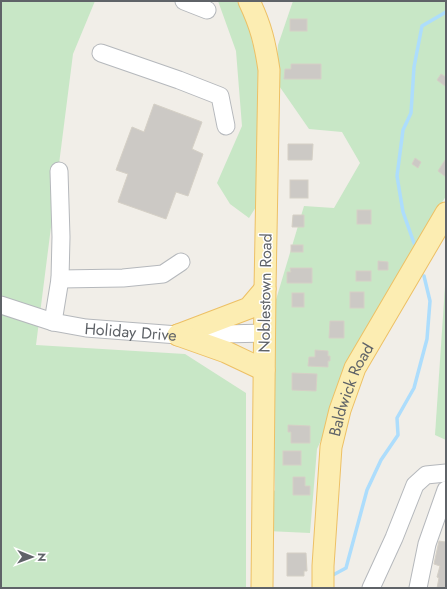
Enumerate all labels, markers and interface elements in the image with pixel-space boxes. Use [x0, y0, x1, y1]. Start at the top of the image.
street label: Noblestown Road [252, 233, 278, 353]
street label: Holiday Drive [84, 316, 178, 346]
street label: Baldwick Road [323, 339, 379, 439]
north arrow [12, 537, 52, 577]
text: N [34, 553, 50, 562]

